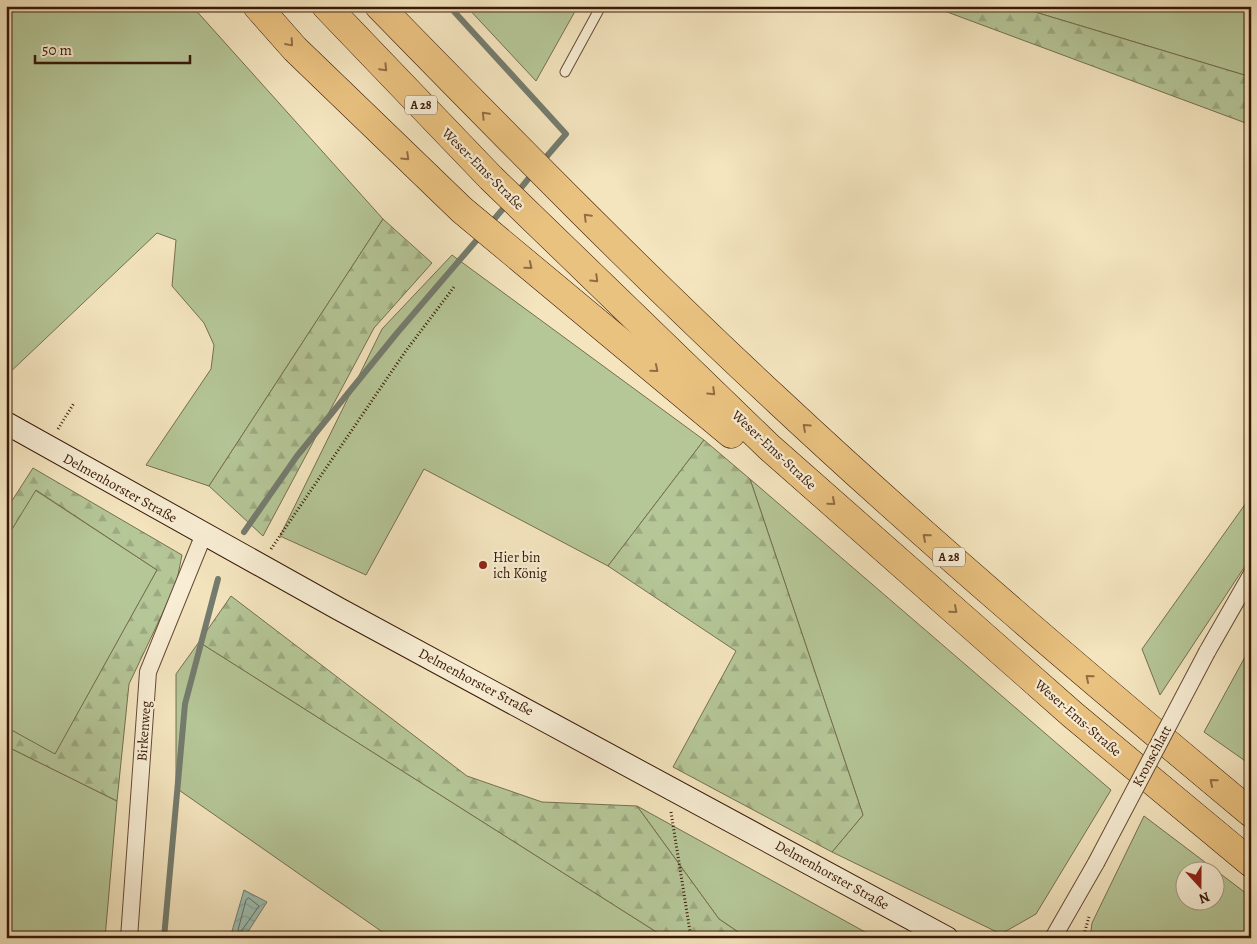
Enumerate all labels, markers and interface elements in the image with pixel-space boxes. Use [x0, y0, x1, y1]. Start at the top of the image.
scale bar [35, 32, 190, 64]
one-way arrow [284, 37, 293, 46]
text: 50 m [42, 40, 72, 60]
one-way arrow [379, 62, 388, 71]
road number: A 28 [405, 96, 437, 114]
one-way arrow [482, 112, 491, 121]
street label: Weser-Ems-Straße [437, 123, 528, 214]
one-way arrow [400, 151, 409, 160]
one-way arrow [584, 214, 593, 223]
one-way arrow [524, 261, 533, 270]
one-way arrow [589, 273, 598, 282]
one-way arrow [650, 364, 659, 373]
one-way arrow [706, 386, 715, 395]
street label: Weser-Ems-Straße [727, 405, 820, 494]
one-way arrow [803, 424, 812, 433]
street label: Delmenhorster Straße [59, 449, 181, 527]
one-way arrow [826, 496, 835, 505]
one-way arrow [923, 533, 932, 542]
place label: Hier bin ich König [493, 548, 547, 583]
road number: A 28 [933, 548, 965, 566]
marker: Hier bin ich König [477, 559, 489, 571]
one-way arrow [948, 604, 957, 613]
street label: Delmenhorster Straße [415, 644, 537, 720]
street label: Weser-Ems-Straße [1030, 674, 1125, 761]
one-way arrow [1085, 674, 1094, 683]
street label: Birkenweg [132, 700, 156, 762]
street label: Kronschlatt [1128, 722, 1176, 790]
one-way arrow [1210, 778, 1219, 787]
street label: Delmenhorster Straße [771, 836, 893, 914]
north arrow [1174, 862, 1224, 912]
text: N [1196, 887, 1213, 908]

